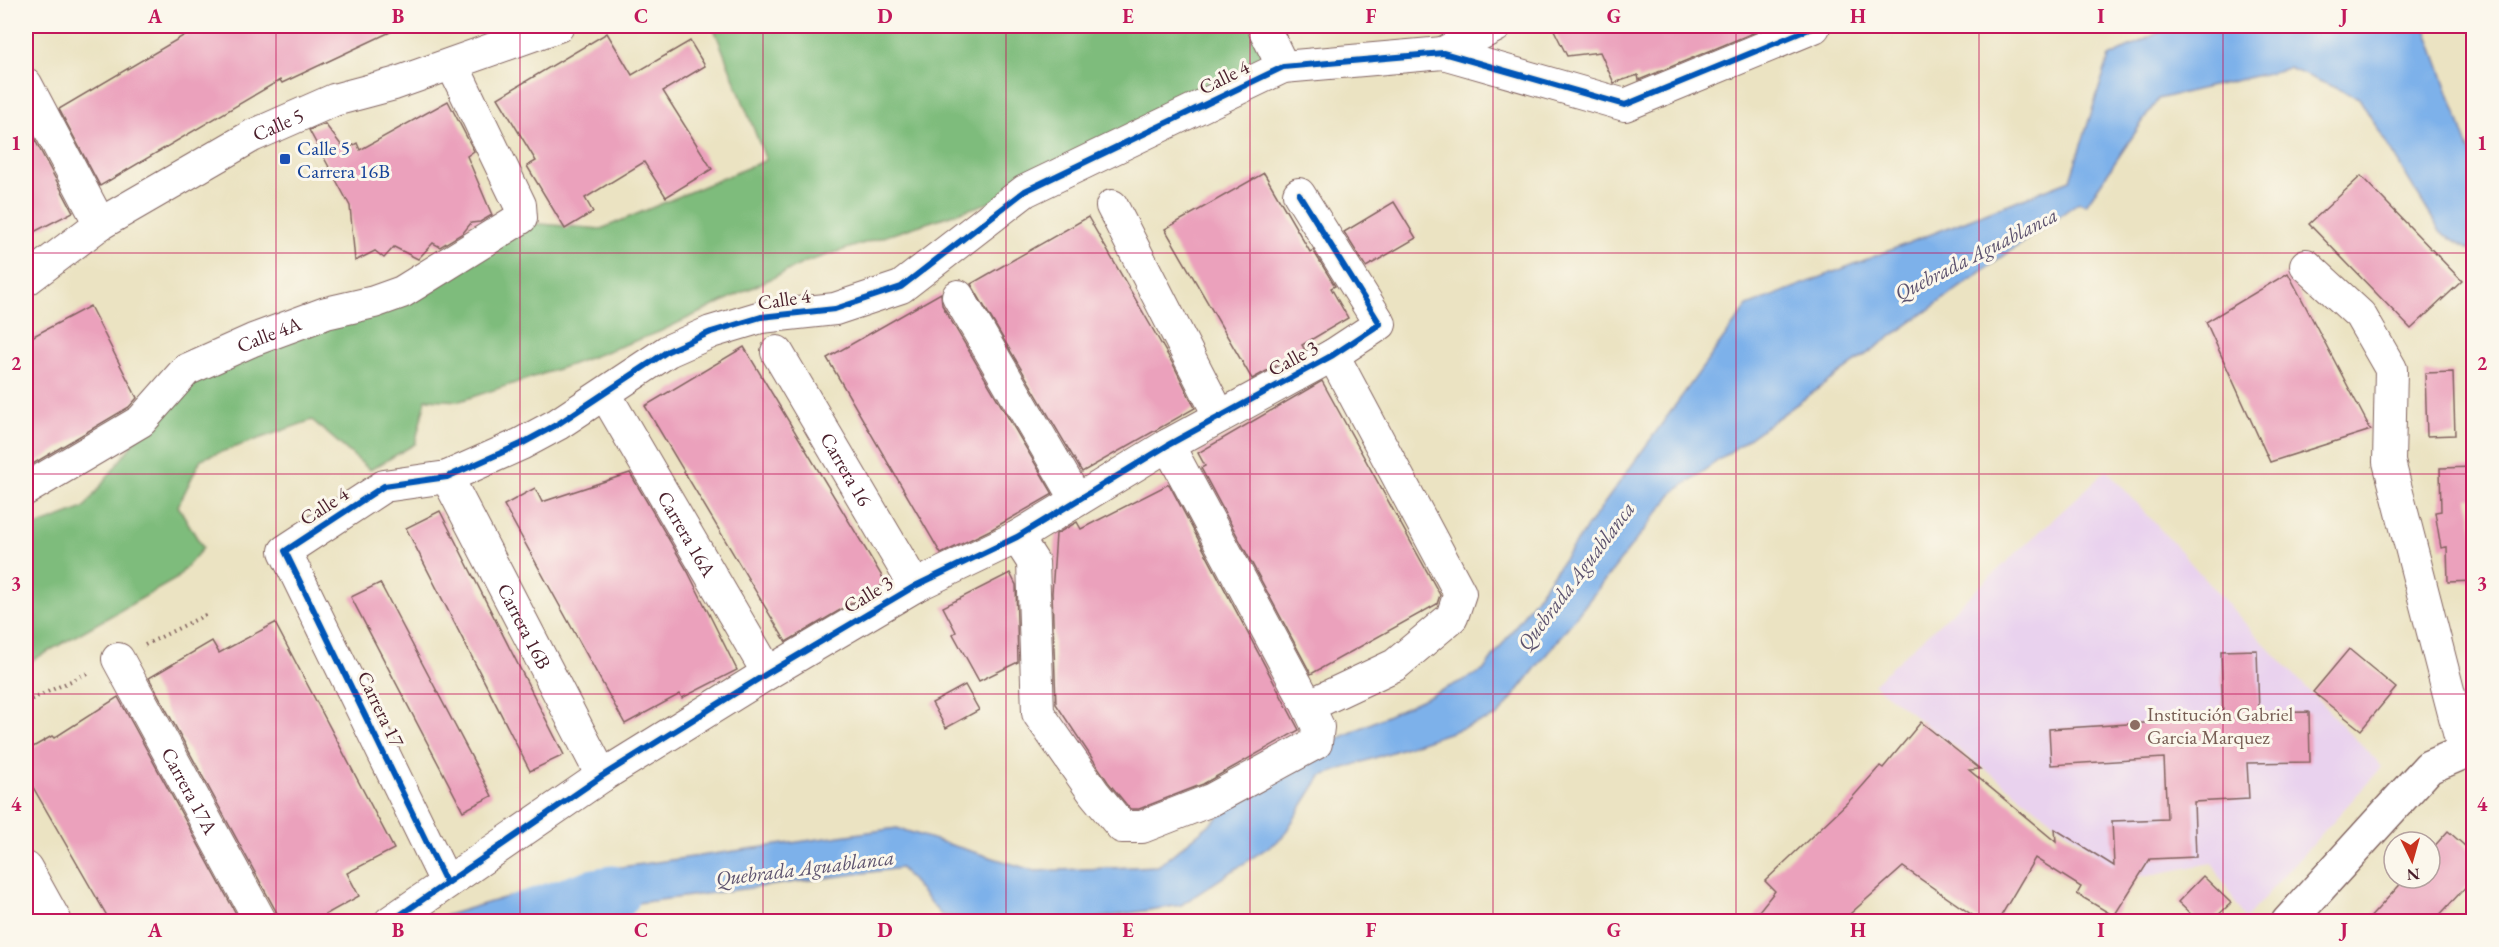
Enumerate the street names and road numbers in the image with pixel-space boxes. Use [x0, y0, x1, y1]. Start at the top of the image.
street label: Calle 4 [1194, 53, 1254, 100]
street label: Calle 5 [249, 102, 308, 147]
street label: Calle 4 [756, 282, 813, 316]
street label: Calle 4A [233, 310, 305, 359]
street label: Calle 3 [1263, 334, 1323, 382]
street label: Carrera 16 [814, 428, 878, 511]
street label: Calle 4 [295, 480, 354, 531]
street label: Carrera 16A [652, 486, 722, 582]
street label: Calle 3 [839, 569, 897, 619]
street label: Carrera 16B [491, 579, 557, 673]
street label: Carrera 17 [352, 667, 411, 752]
street label: Carrera 17A [156, 743, 224, 839]

